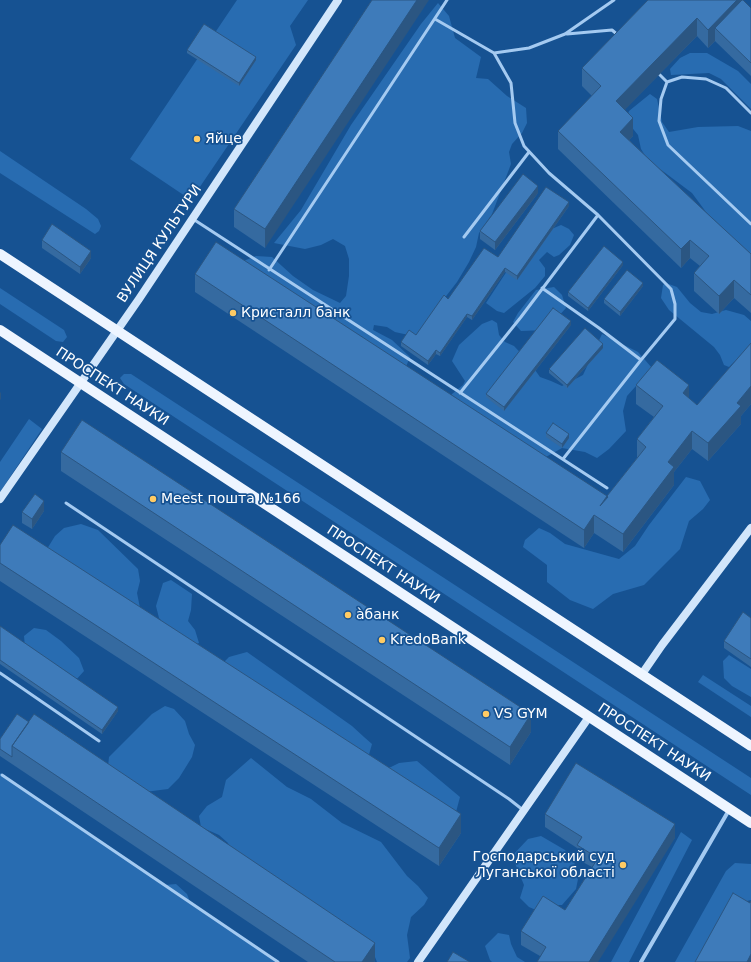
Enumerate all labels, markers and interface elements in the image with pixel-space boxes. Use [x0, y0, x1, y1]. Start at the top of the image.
place label: Яйце [205, 131, 242, 147]
marker: Яйце [192, 134, 202, 144]
street label: ВУЛИЦЯ КУЛЬТУРИ [114, 182, 206, 306]
place label: Кристалл банк [241, 305, 351, 321]
marker: Кристалл банк [228, 308, 238, 318]
street label: ПРОСПЕКТ НАУКИ [52, 344, 172, 430]
place label: Meest пошта №166 [161, 491, 301, 507]
marker: Meest пошта №166 [148, 494, 158, 504]
street label: ПРОСПЕКТ НАУКИ [323, 522, 443, 608]
place label: а̀банк [356, 607, 399, 623]
marker: а̀банк [343, 610, 353, 620]
place label: KredoBank [390, 632, 466, 648]
marker: KredoBank [377, 635, 387, 645]
street label: ПРОСПЕКТ НАУКИ [594, 700, 714, 786]
place label: VS GYM [494, 706, 548, 722]
marker: VS GYM [481, 709, 491, 719]
place label: Господарський суд Луганської області [473, 849, 615, 882]
marker: Господарський суд Луганської області [618, 860, 628, 870]

